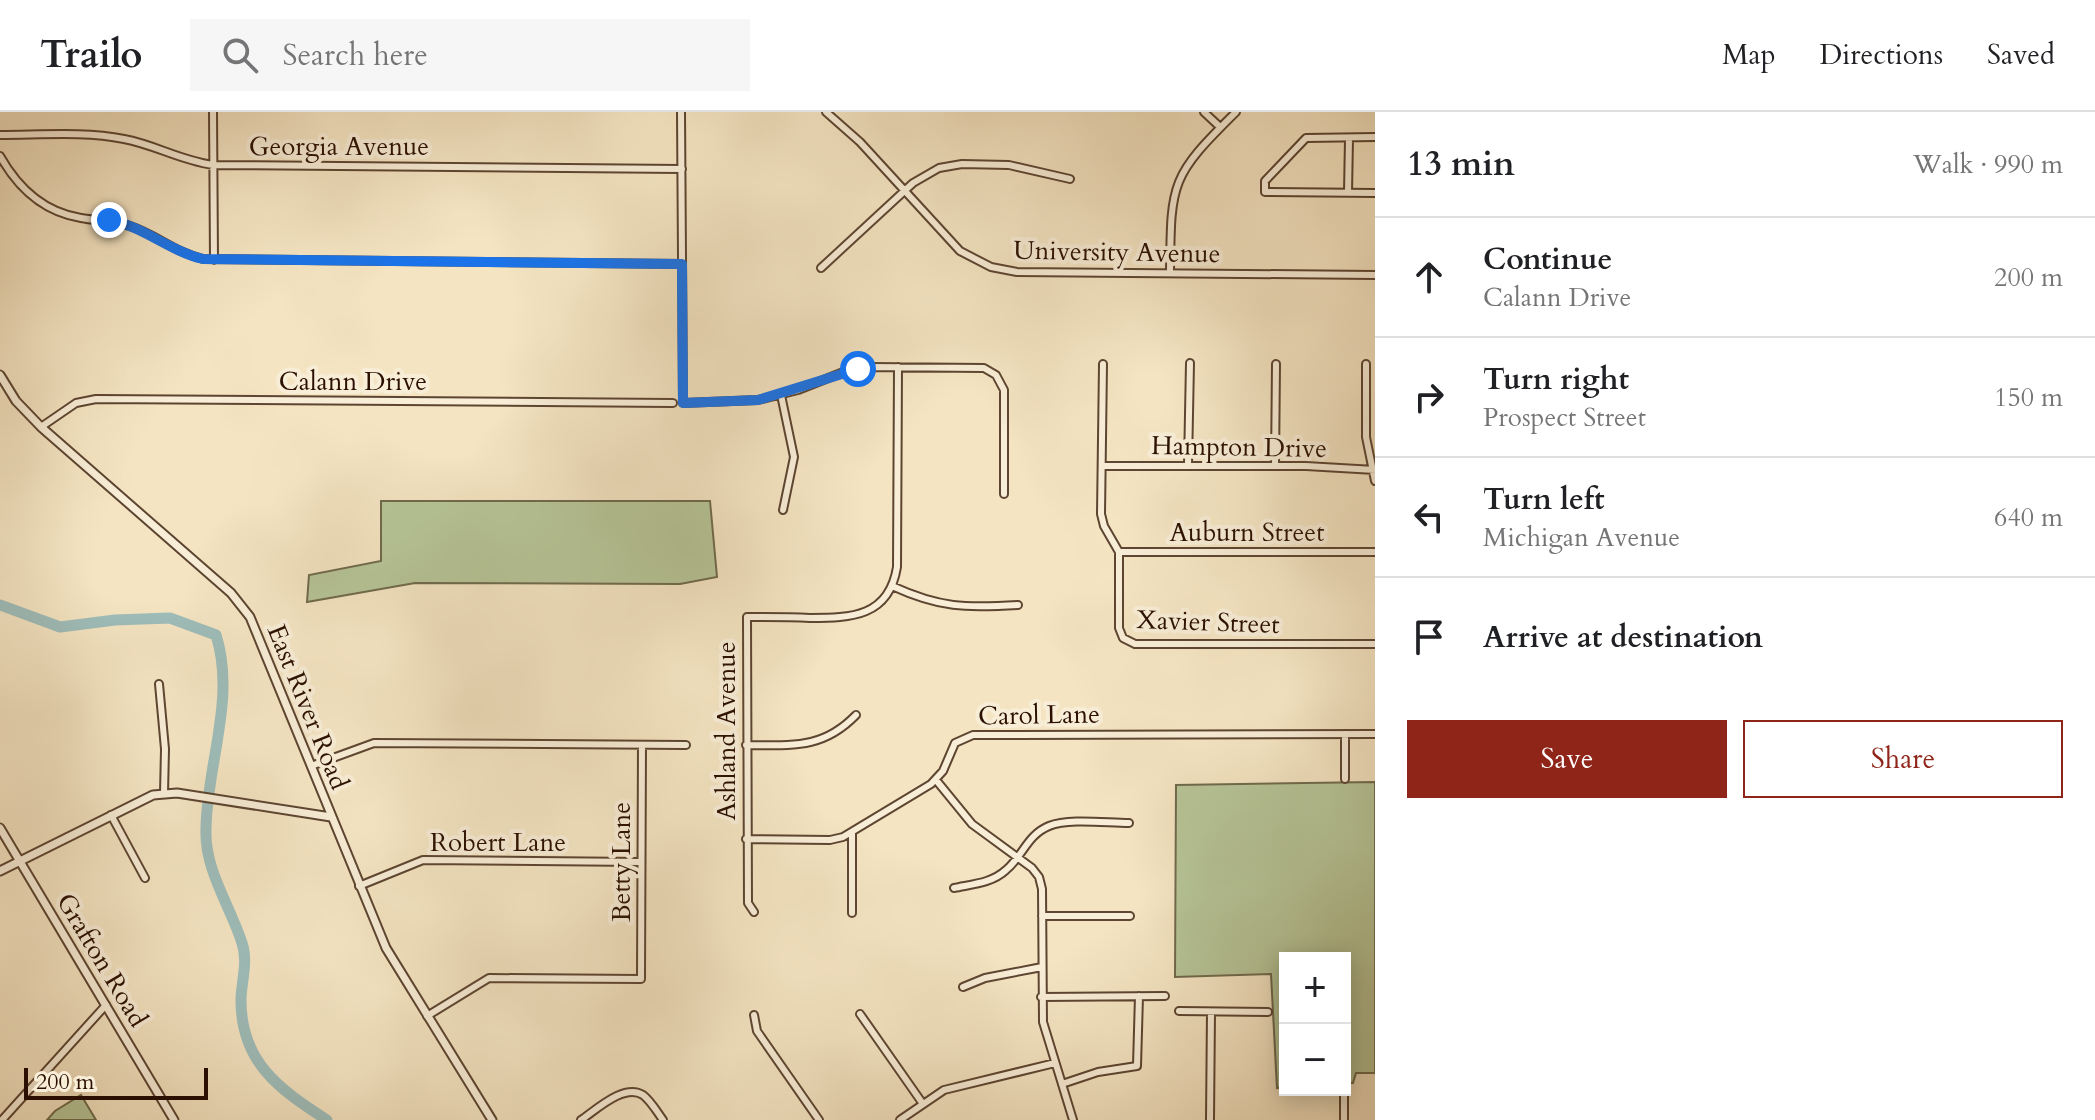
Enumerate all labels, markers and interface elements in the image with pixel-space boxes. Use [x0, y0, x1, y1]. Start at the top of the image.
search box [190, 19, 750, 91]
text: Trailo [40, 29, 142, 81]
icon: search [218, 33, 262, 77]
text: Search here [282, 35, 428, 76]
text: Map [1722, 36, 1776, 74]
text: Directions [1820, 36, 1943, 74]
text: Saved [1987, 36, 2055, 74]
street label: Georgia Avenue [249, 129, 429, 164]
text: 13 min [1407, 141, 1515, 187]
text: Walk · 990 m [1913, 147, 2063, 182]
route end [91, 202, 127, 238]
street label: University Avenue [1013, 233, 1221, 271]
text: Continue [1483, 239, 1612, 280]
icon: ahead [1407, 255, 1451, 299]
text: 200 m [1994, 260, 2063, 295]
text: Calann Drive [1483, 280, 1631, 315]
route start [840, 351, 876, 387]
text: Turn right [1483, 359, 1629, 400]
street label: Calann Drive [279, 364, 427, 399]
icon: right [1407, 375, 1451, 419]
text: 150 m [1994, 380, 2063, 415]
text: Prospect Street [1483, 400, 1646, 435]
street label: Hampton Drive [1151, 428, 1327, 466]
text: Turn left [1483, 479, 1605, 520]
icon: left [1407, 495, 1451, 539]
text: 640 m [1994, 500, 2063, 535]
street label: Auburn Street [1170, 515, 1324, 550]
text: Michigan Avenue [1483, 520, 1680, 555]
street label: Xavier Street [1136, 602, 1280, 642]
icon: arrive [1407, 615, 1451, 659]
text: Arrive at destination [1483, 617, 1763, 658]
street label: East River Road [259, 619, 357, 795]
street label: Ashland Avenue [709, 641, 744, 821]
street label: Carol Lane [978, 696, 1100, 734]
button: Save [1407, 720, 1727, 798]
button: Share [1743, 720, 2063, 798]
street label: Betty Lane [604, 802, 639, 922]
street label: Robert Lane [430, 825, 566, 860]
street label: Grafton Road [48, 887, 156, 1034]
map controls [1279, 952, 1351, 1096]
button: + [1279, 952, 1351, 1024]
button: − [1279, 1024, 1351, 1096]
scale bar [24, 1064, 208, 1100]
text: 200 m [36, 1067, 94, 1097]

